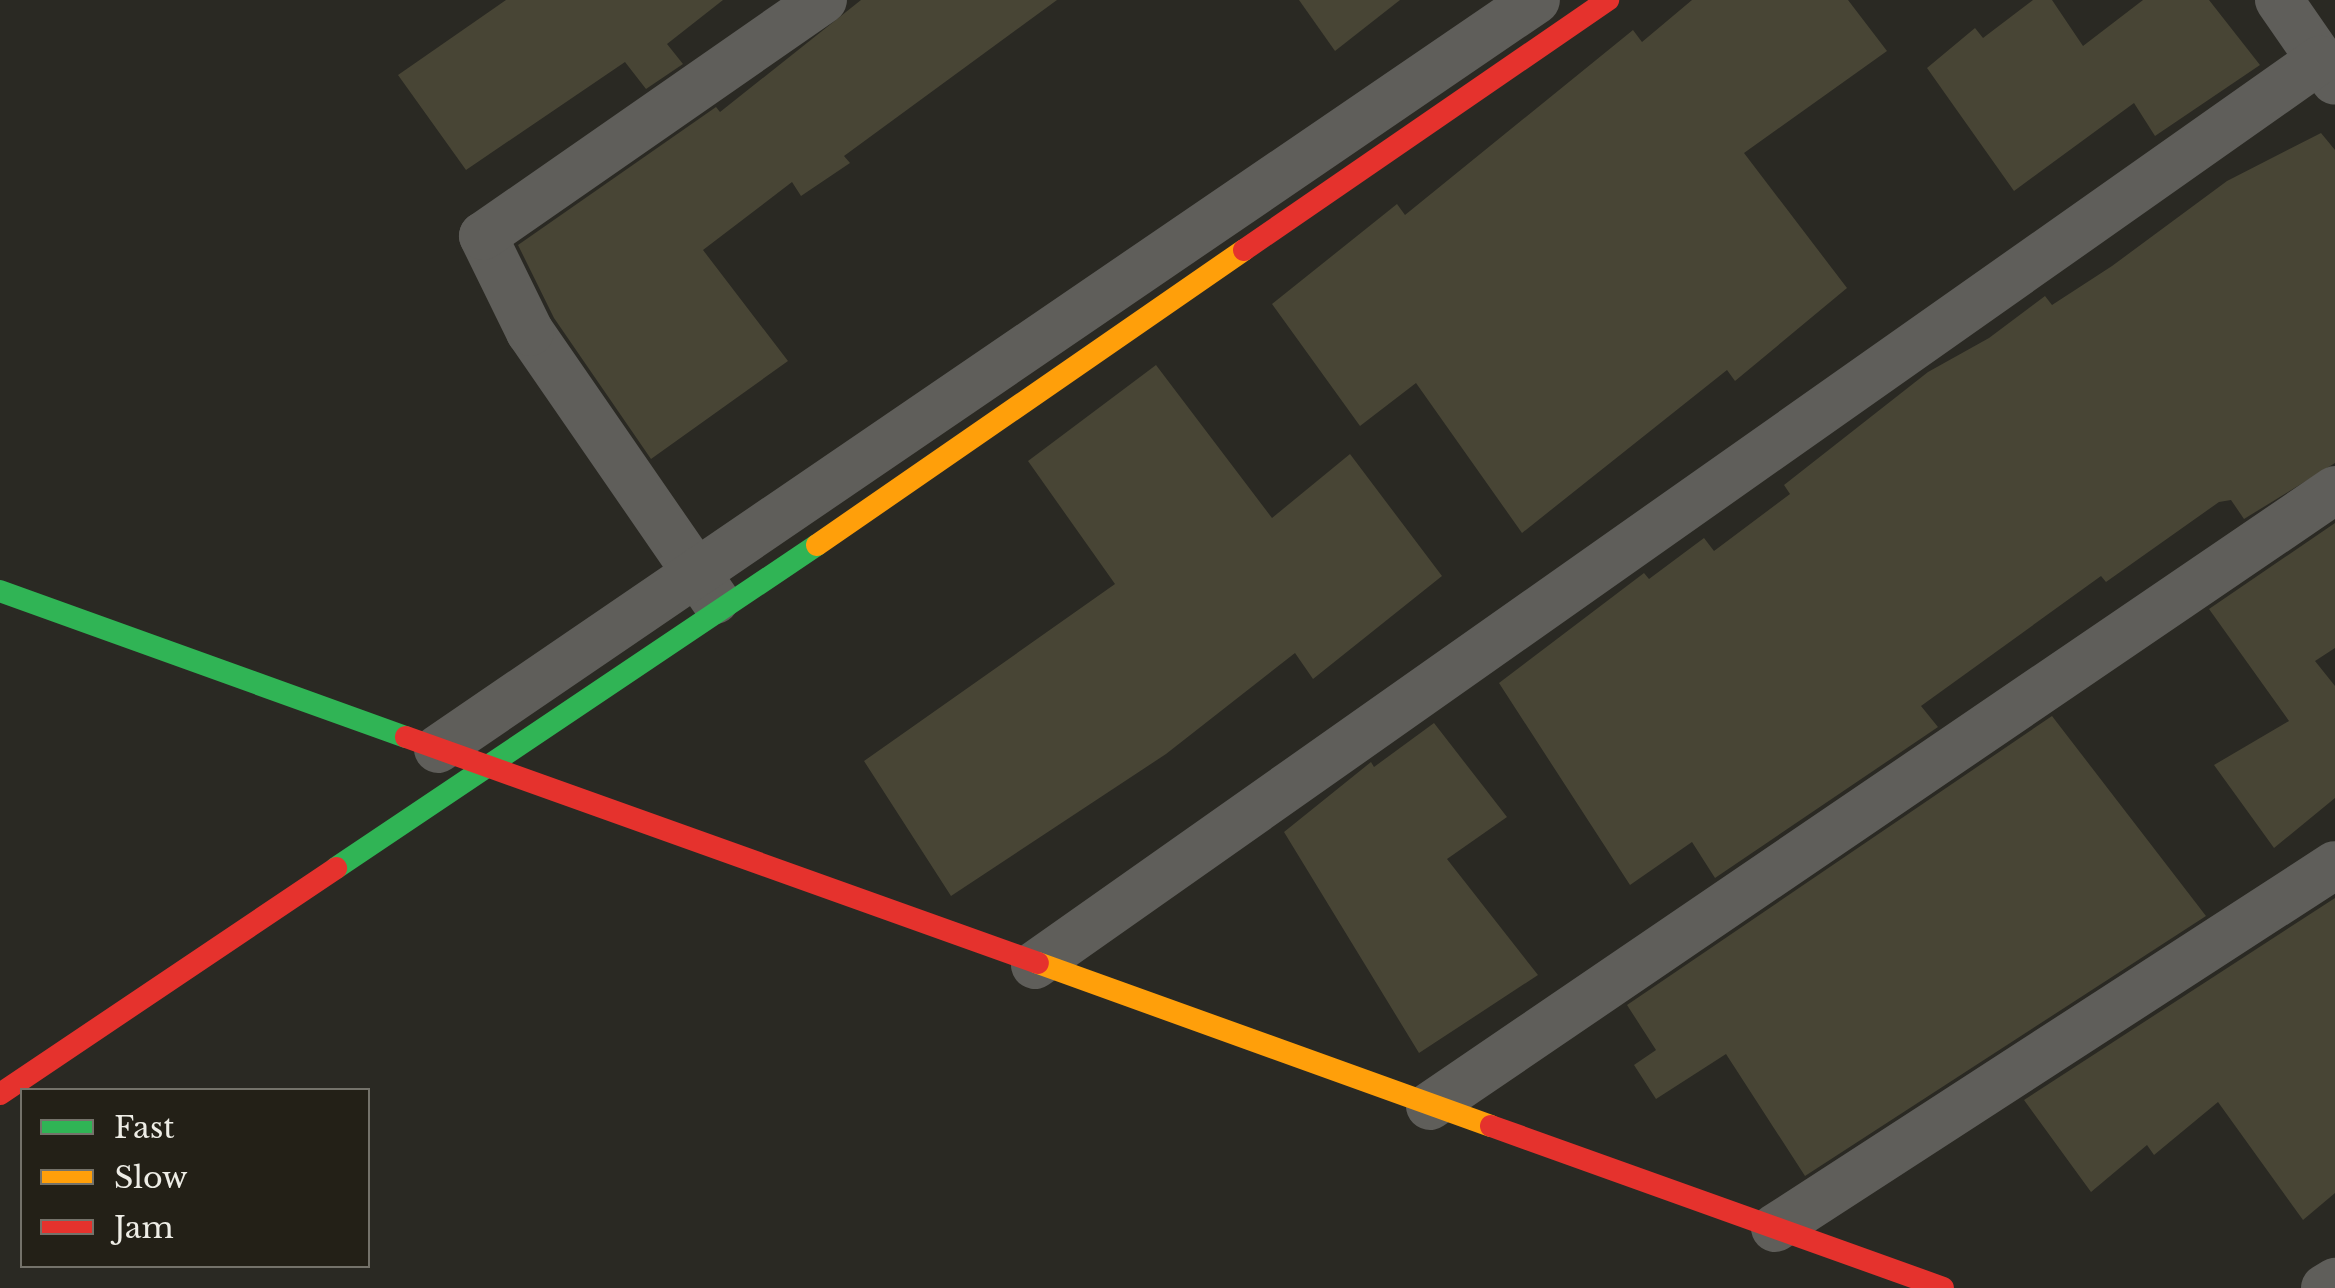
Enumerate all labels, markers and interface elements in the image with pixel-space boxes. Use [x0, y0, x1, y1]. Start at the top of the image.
legend [20, 1088, 370, 1268]
text: Fast [114, 1109, 175, 1146]
text: Slow [114, 1159, 188, 1196]
text: Jam [114, 1209, 174, 1246]

